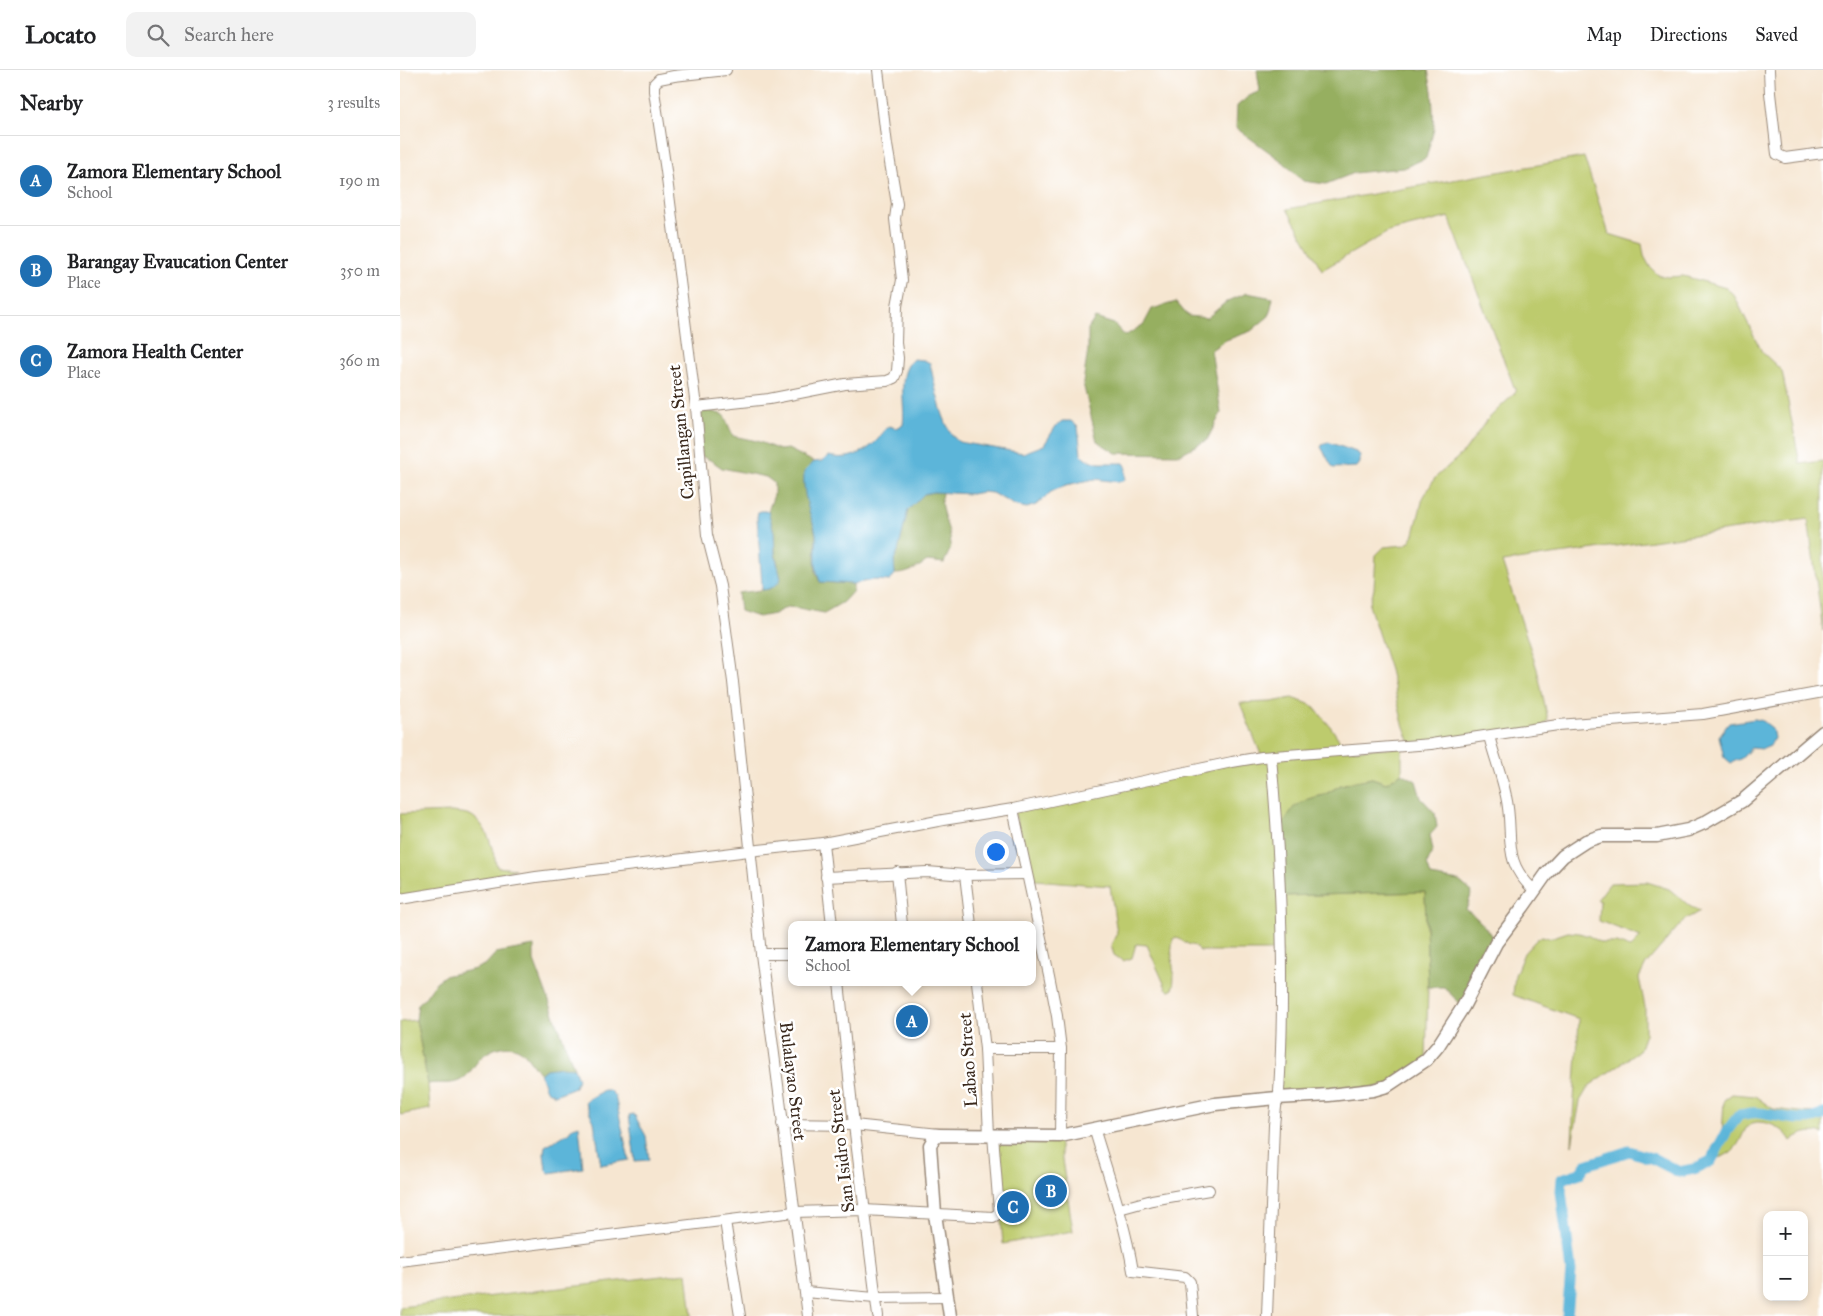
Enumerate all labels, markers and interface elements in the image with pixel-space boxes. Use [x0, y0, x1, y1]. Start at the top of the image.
search box [126, 12, 476, 57]
text: Locato [25, 20, 96, 50]
icon: search [144, 21, 172, 49]
text: Search here [184, 23, 274, 46]
text: Map [1586, 24, 1622, 46]
text: Directions [1650, 24, 1727, 46]
text: Saved [1755, 24, 1798, 46]
text: Nearby [20, 90, 83, 116]
text: 3 results [327, 93, 380, 112]
text: Zamora Elementary School [67, 160, 281, 183]
text: A [31, 171, 41, 190]
text: 190 m [339, 171, 380, 190]
text: School [67, 183, 112, 202]
text: Barangay Evaucation Center [67, 250, 288, 273]
text: B [31, 261, 41, 280]
text: 350 m [340, 261, 380, 280]
text: Place [67, 273, 101, 292]
text: Zamora Health Center [67, 340, 243, 363]
text: C [31, 351, 41, 370]
text: 360 m [339, 351, 380, 370]
text: Place [67, 363, 101, 382]
street label: Capillangan Street [663, 363, 700, 500]
your location [983, 839, 1009, 865]
popup [788, 921, 1036, 986]
text: Zamora Elementary School [805, 933, 1019, 956]
text: School [805, 956, 850, 975]
pin: A [896, 1002, 928, 1040]
street label: Labao Street [954, 1011, 982, 1108]
street label: Bulalayao Street [775, 1020, 811, 1143]
street label: San Isidro Street [822, 1087, 859, 1214]
pin: B [1035, 1172, 1067, 1210]
pin: C [997, 1188, 1029, 1226]
map controls [1763, 1211, 1808, 1301]
button: + [1763, 1211, 1808, 1256]
button: − [1763, 1256, 1808, 1301]

